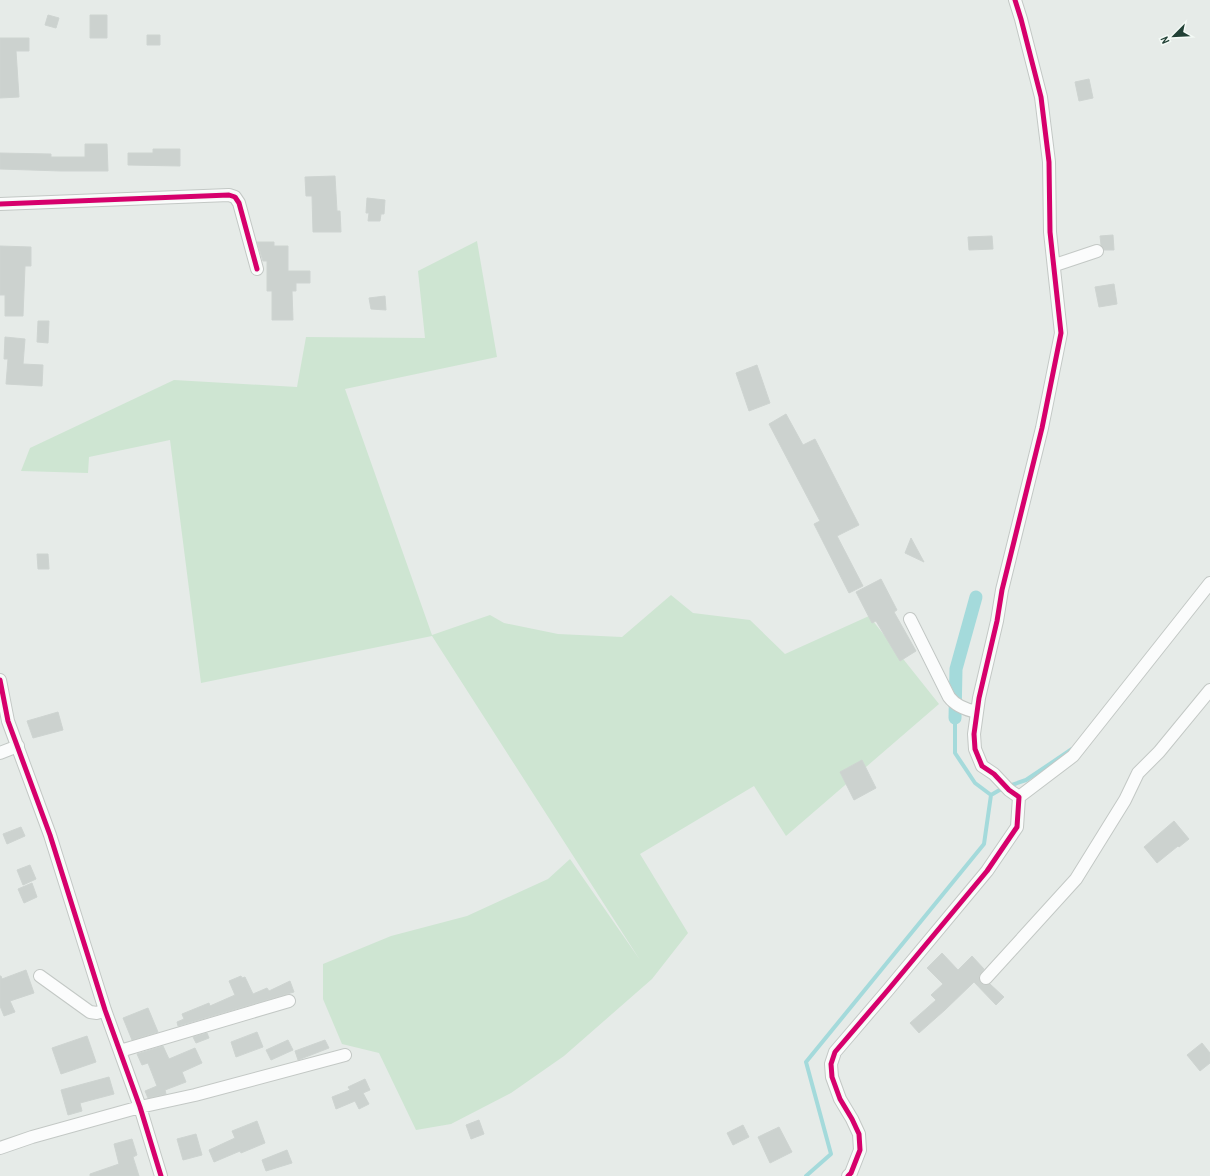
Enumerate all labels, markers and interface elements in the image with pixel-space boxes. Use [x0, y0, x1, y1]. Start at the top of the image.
north arrow [1154, 16, 1194, 56]
text: N [1157, 34, 1173, 46]

